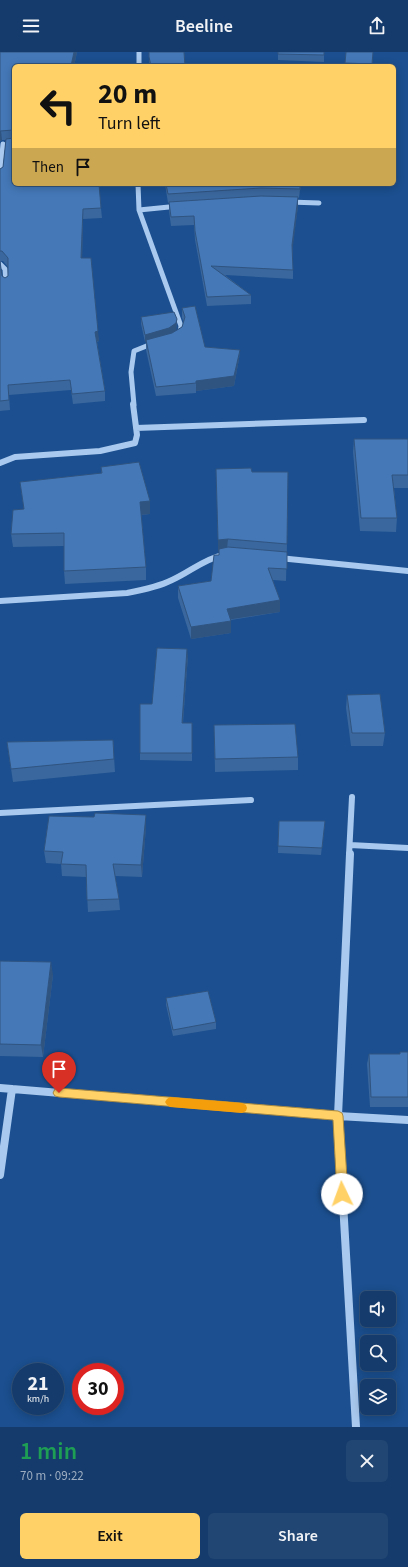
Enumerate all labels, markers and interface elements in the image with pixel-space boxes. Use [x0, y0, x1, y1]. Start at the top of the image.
text: Beeline [175, 14, 233, 39]
icon: menu [20, 15, 42, 37]
icon: share [366, 15, 388, 37]
text: 20 m [98, 74, 157, 114]
icon: left [32, 80, 84, 132]
text: Turn left [98, 111, 160, 136]
icon: arrive [72, 156, 94, 178]
text: Then [32, 157, 64, 178]
pin [42, 1052, 76, 1093]
icon: arrive [48, 1058, 70, 1080]
position arrow [321, 1173, 363, 1215]
map controls [360, 1291, 396, 1415]
button: sound [360, 1291, 396, 1327]
button: search [360, 1335, 396, 1371]
speed limit sign: 30 [72, 1363, 124, 1415]
text: 21 [27, 1370, 49, 1398]
button: layers [360, 1379, 396, 1415]
text: km/h [27, 1392, 49, 1406]
text: 1 min [20, 1434, 77, 1469]
button: close [346, 1440, 388, 1482]
text: 70 m · 09:22 [20, 1467, 84, 1485]
button: Exit [20, 1513, 200, 1559]
button: Share [208, 1513, 388, 1559]

